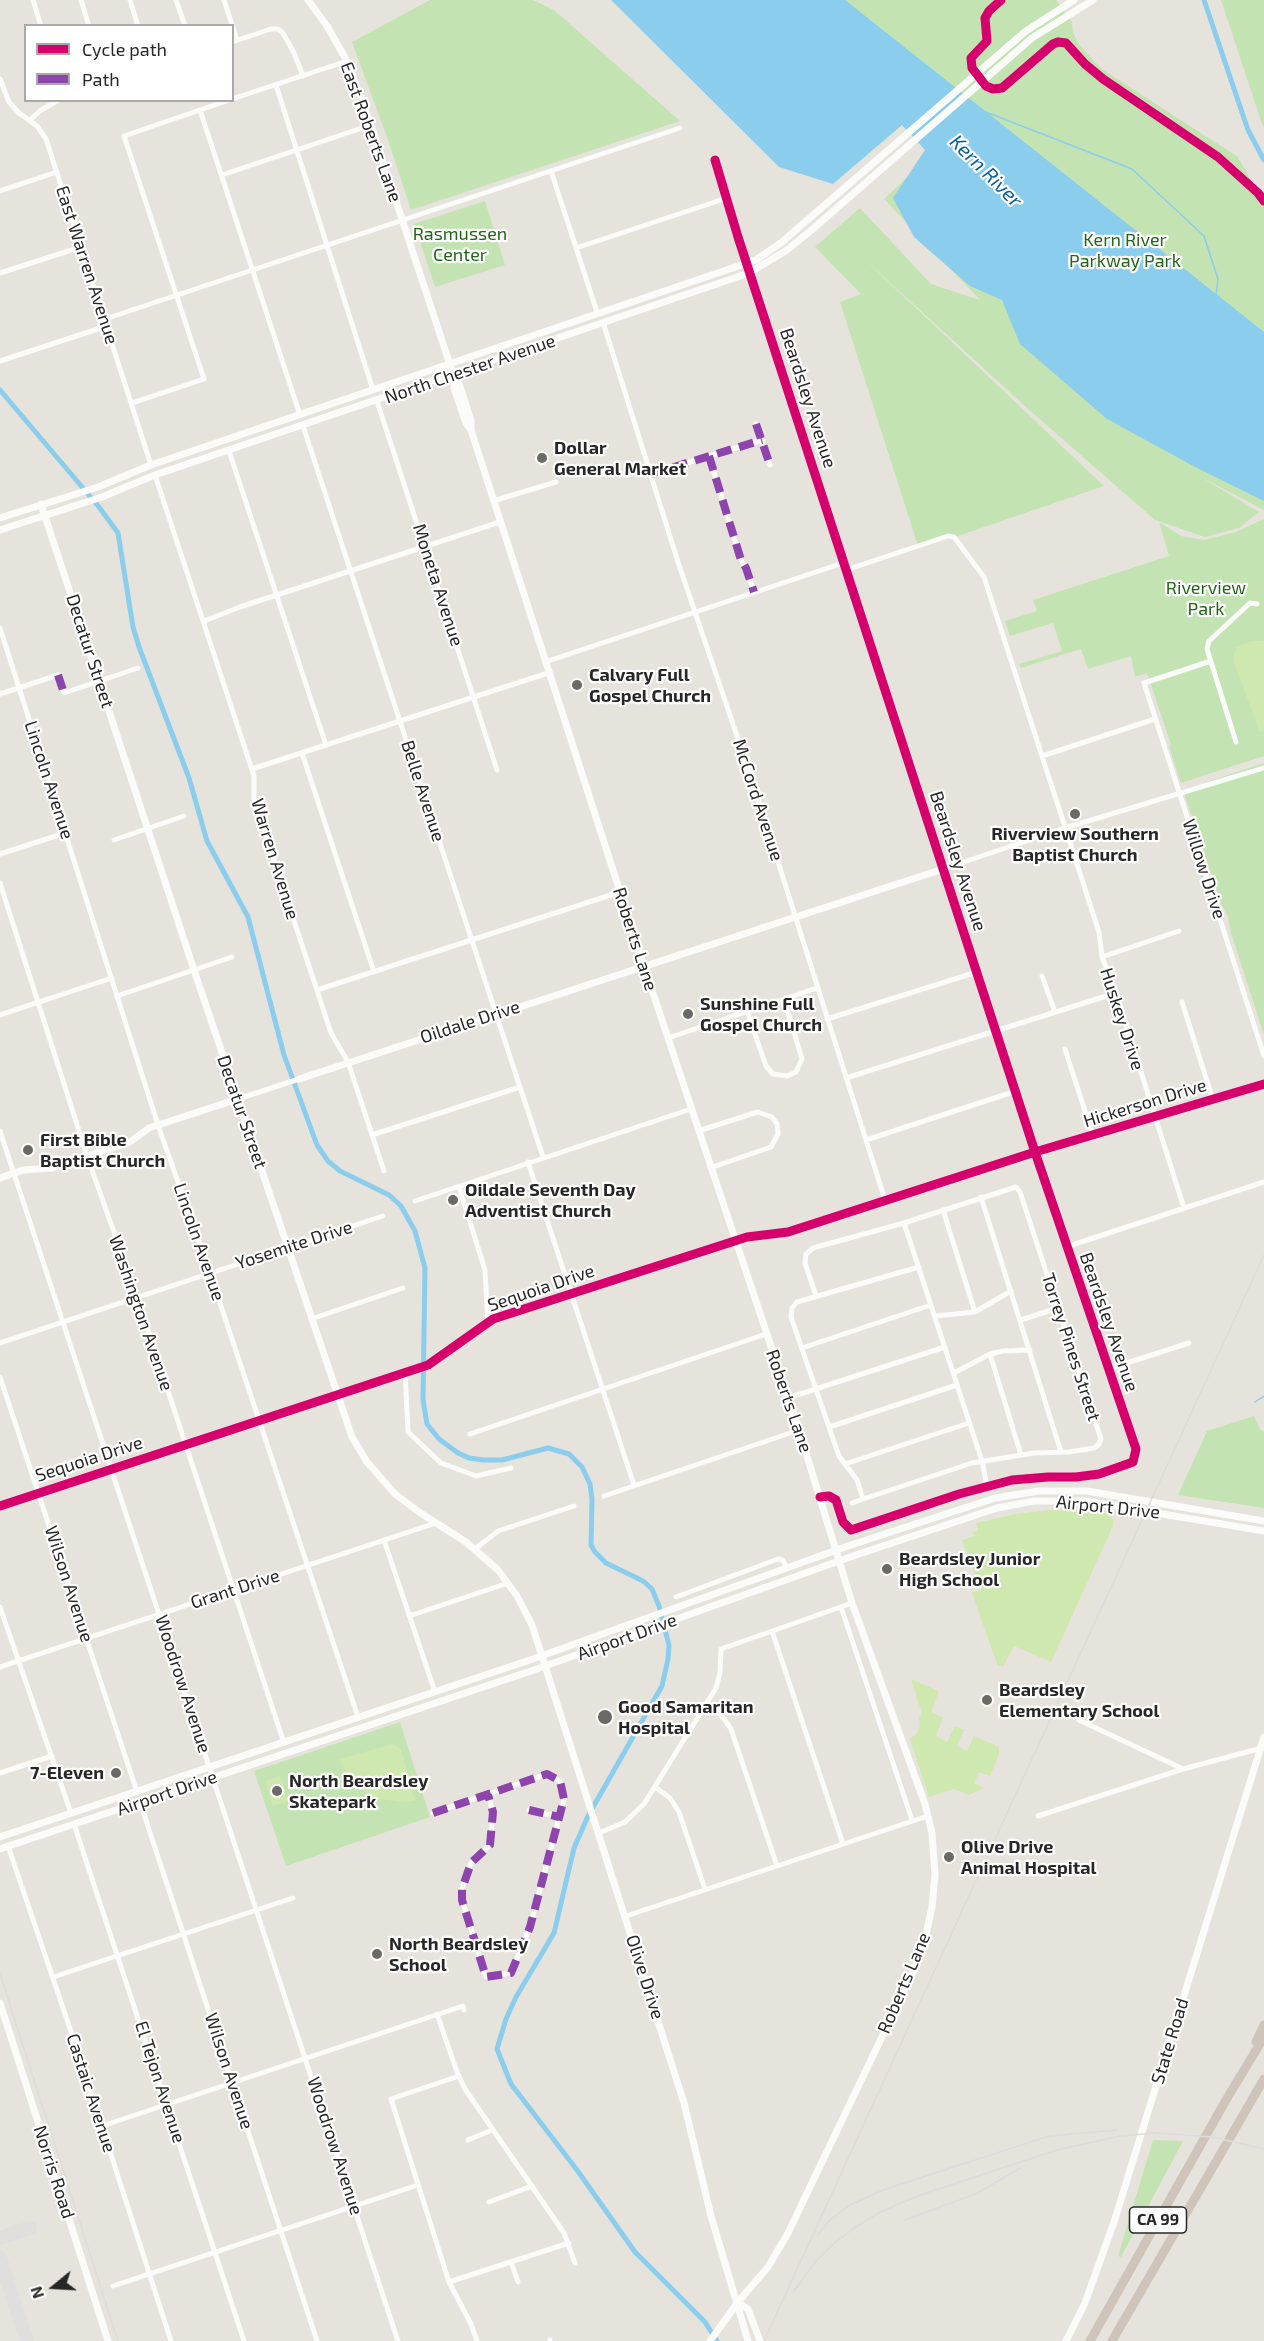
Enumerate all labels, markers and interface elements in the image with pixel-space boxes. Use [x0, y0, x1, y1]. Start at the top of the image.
legend [24, 24, 234, 102]
text: Cycle path [82, 38, 167, 60]
street label: East Roberts Lane [336, 59, 406, 205]
text: Path [82, 68, 120, 90]
water label: Kern River [945, 130, 1027, 212]
street label: East Warren Avenue [51, 183, 123, 347]
park label: Rasmussen Center [413, 223, 507, 266]
park label: Kern River Parkway Park [1069, 229, 1181, 272]
street label: Beardsley Avenue [775, 325, 841, 471]
street label: North Chester Avenue [382, 330, 558, 408]
place label: Dollar General Market [554, 437, 686, 480]
marker: Dollar General Market [535, 451, 549, 465]
street label: Moneta Avenue [408, 521, 468, 649]
park label: Riverview Park [1166, 577, 1246, 620]
street label: Decatur Street [61, 591, 119, 711]
place label: Calvary Full Gospel Church [589, 664, 711, 706]
marker: Calvary Full Gospel Church [570, 678, 584, 692]
street label: Lincoln Avenue [20, 718, 78, 842]
street label: McCord Avenue [728, 736, 788, 864]
street label: Belle Avenue [396, 737, 450, 845]
street label: Beardsley Avenue [925, 788, 991, 934]
street label: Warren Avenue [246, 796, 304, 922]
marker: Riverview Southern Baptist Church [1068, 807, 1082, 821]
street label: Willow Drive [1178, 816, 1230, 922]
place label: Riverview Southern Baptist Church [991, 823, 1159, 866]
street label: Roberts Lane [608, 884, 662, 994]
street label: Huskey Drive [1095, 965, 1149, 1073]
place label: Sunshine Full Gospel Church [700, 993, 822, 1036]
street label: Oildale Drive [417, 996, 523, 1048]
marker: Sunshine Full Gospel Church [681, 1007, 695, 1021]
street label: Decatur Street [212, 1052, 272, 1172]
street label: Hickerson Drive [1081, 1074, 1209, 1132]
place label: First Bible Baptist Church [40, 1129, 165, 1172]
marker: First Bible Baptist Church [21, 1143, 35, 1157]
place label: Oildale Seventh Day Adventist Church [465, 1179, 636, 1222]
street label: Lincoln Avenue [169, 1180, 229, 1304]
marker: Oildale Seventh Day Adventist Church [446, 1193, 460, 1207]
street label: Yosemite Drive [233, 1216, 355, 1274]
street label: Washington Avenue [104, 1232, 178, 1394]
street label: Beardsley Avenue [1075, 1249, 1143, 1395]
street label: Sequoia Drive [485, 1260, 597, 1316]
street label: Torrey Pines Street [1037, 1270, 1105, 1424]
street label: Roberts Lane [761, 1347, 817, 1455]
street label: Sequoia Drive [33, 1431, 145, 1487]
street label: Airport Drive [1055, 1491, 1161, 1523]
street label: Wilson Avenue [40, 1523, 98, 1645]
place label: Beardsley Junior High School [899, 1548, 1040, 1590]
marker: Beardsley Junior High School [880, 1562, 894, 1576]
street label: Grant Drive [188, 1564, 282, 1614]
street label: Airport Drive [574, 1609, 680, 1665]
street label: Woodrow Avenue [151, 1612, 215, 1756]
place label: Beardsley Elementary School [999, 1679, 1159, 1722]
marker: Beardsley Elementary School [980, 1693, 994, 1707]
place label: Good Samaritan Hospital [618, 1696, 754, 1738]
marker: Good Samaritan Hospital [596, 1708, 614, 1726]
place label: 7-Eleven [30, 1762, 104, 1784]
marker: 7-Eleven [109, 1766, 123, 1780]
street label: Airport Drive [114, 1766, 220, 1820]
place label: North Beardsley Skatepark [289, 1770, 428, 1812]
marker: North Beardsley Skatepark [270, 1784, 284, 1798]
place label: Olive Drive Animal Hospital [961, 1836, 1096, 1878]
marker: Olive Drive Animal Hospital [942, 1850, 956, 1864]
street label: Roberts Lane [873, 1929, 935, 2037]
street label: Olive Drive [621, 1932, 669, 2022]
place label: North Beardsley School [389, 1933, 528, 1976]
marker: North Beardsley School [370, 1947, 384, 1961]
street label: State Road [1147, 1995, 1193, 2087]
street label: Wilson Avenue [200, 2010, 258, 2132]
street label: El Tejon Avenue [130, 2018, 190, 2146]
street label: Castaic Avenue [62, 2031, 120, 2155]
street label: Woodrow Avenue [303, 2074, 367, 2218]
street label: Norris Road [29, 2123, 79, 2221]
road number: CA 99 [1130, 2207, 1186, 2233]
north arrow [24, 2257, 84, 2317]
text: N [26, 2284, 47, 2301]

